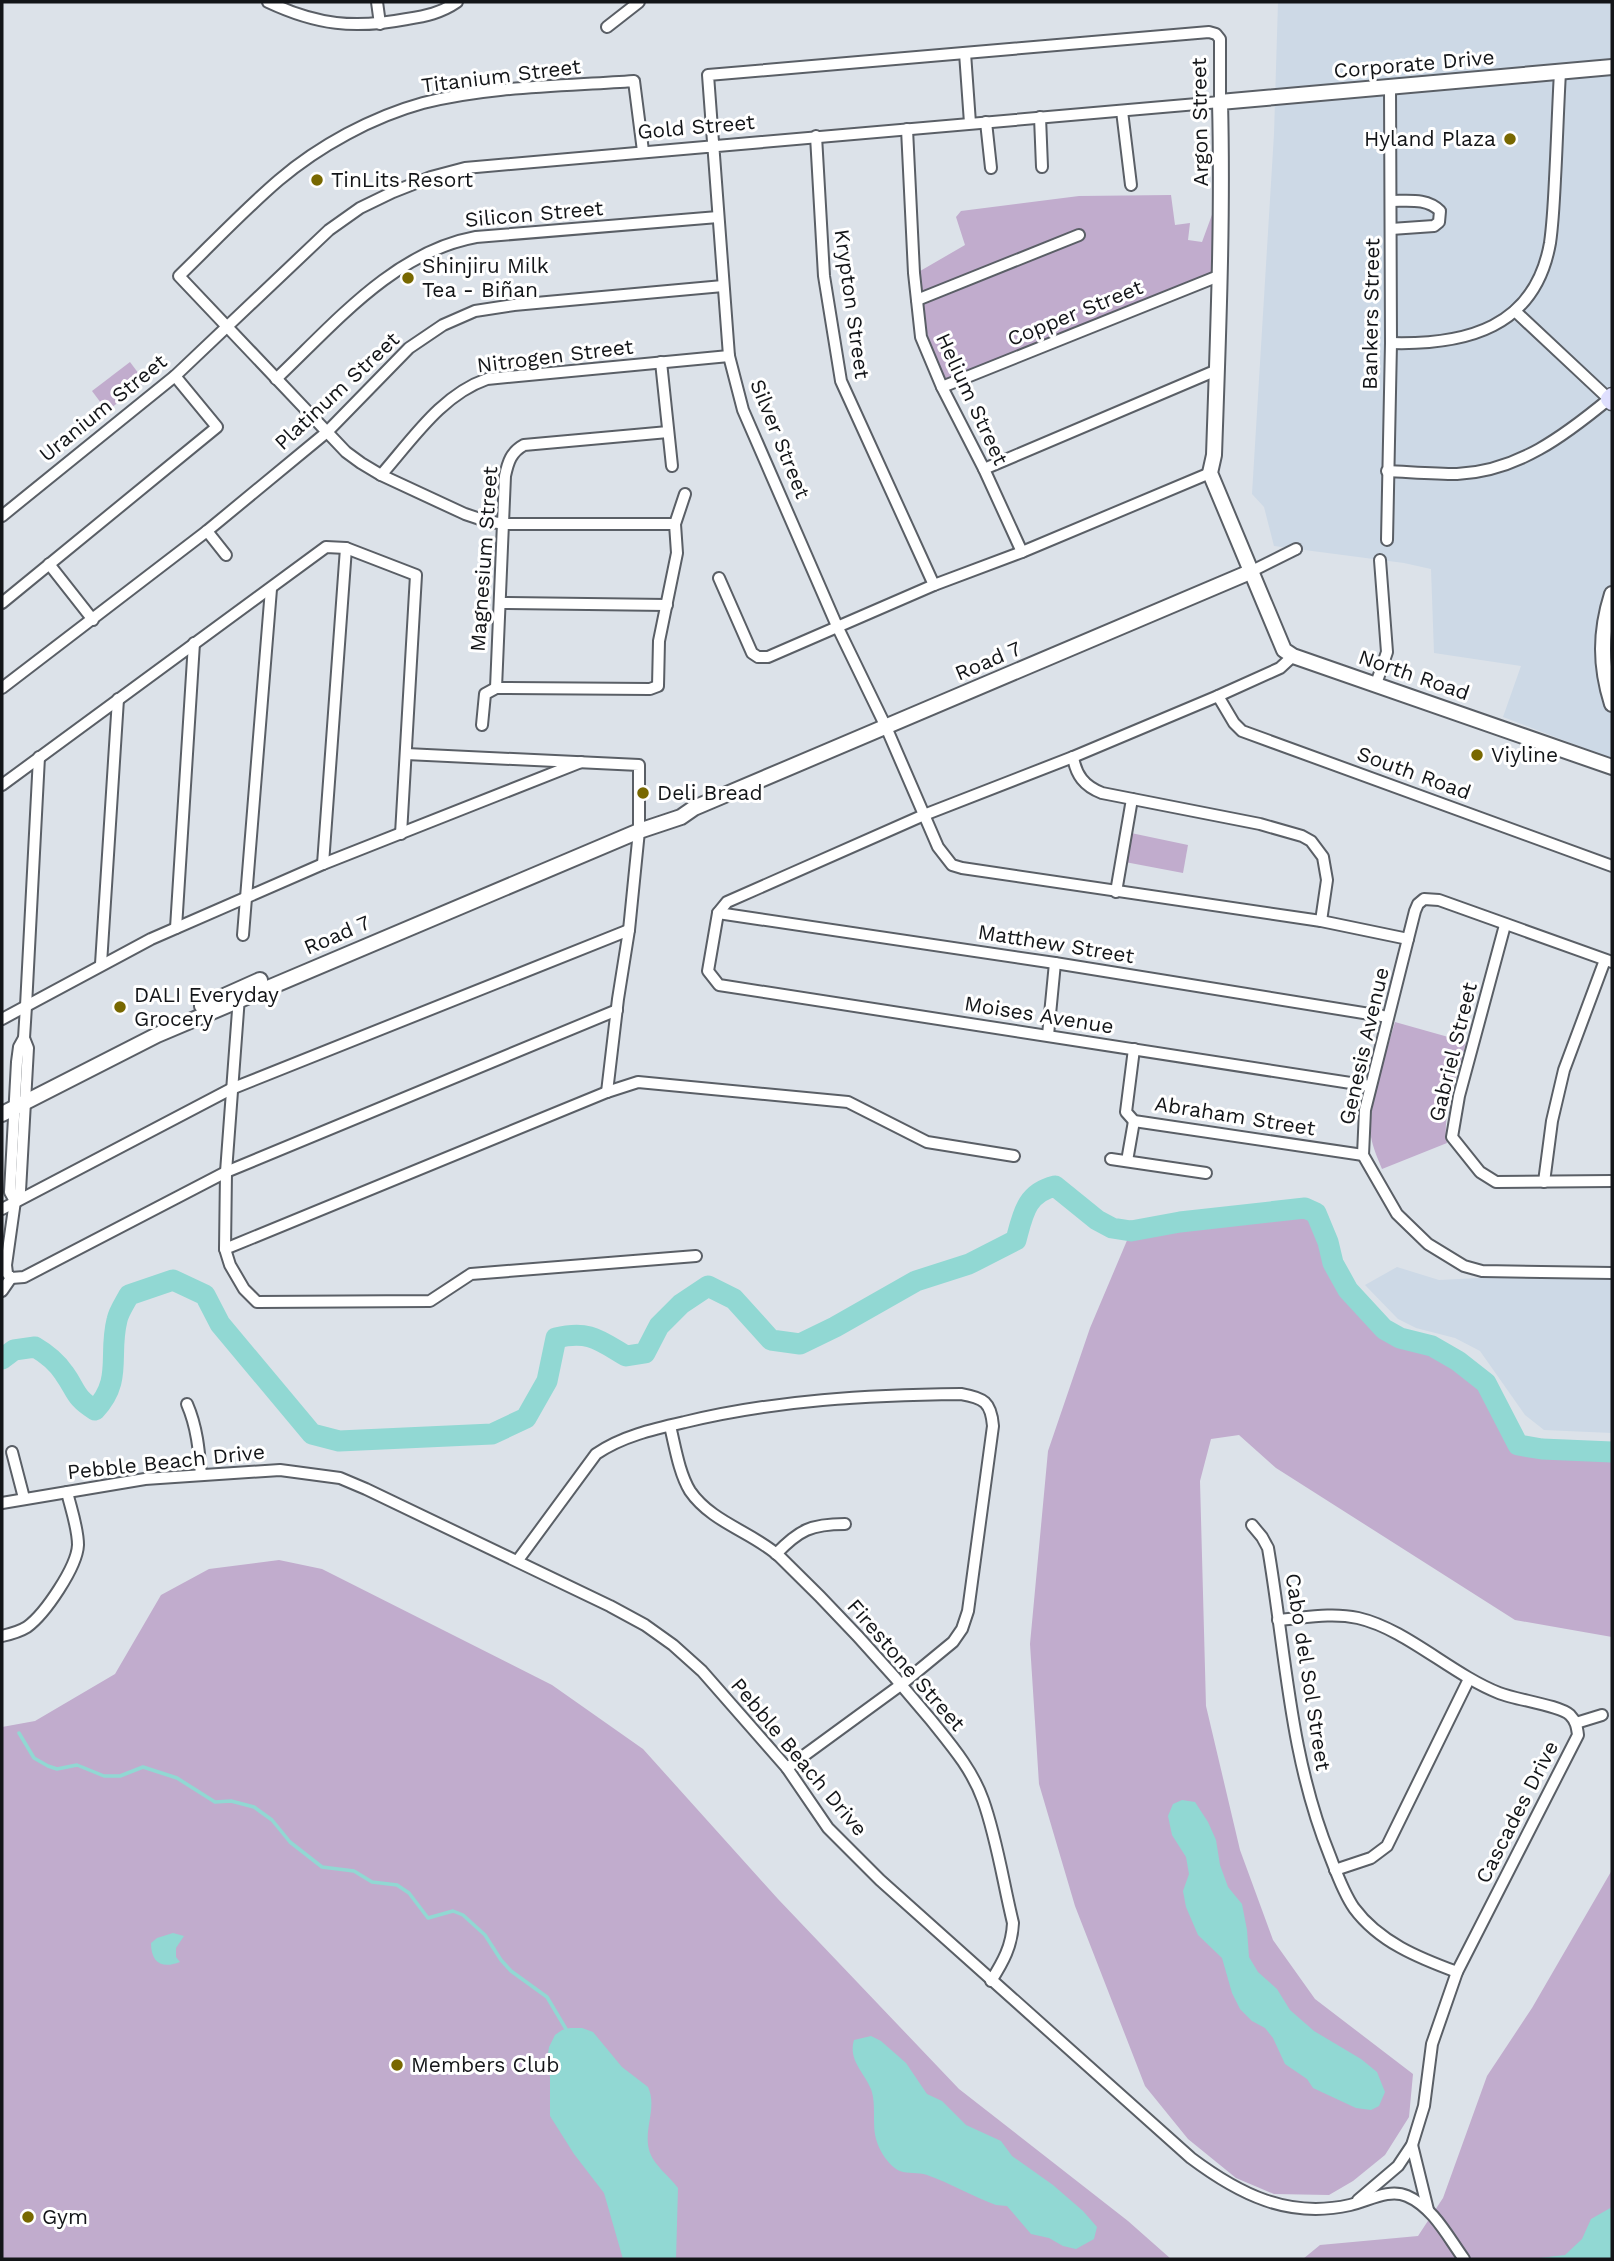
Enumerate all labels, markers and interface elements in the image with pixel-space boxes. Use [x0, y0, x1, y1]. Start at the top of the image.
street label: Corporate Drive [1332, 44, 1495, 83]
street label: Titanium Street [420, 53, 582, 98]
street label: Argon Street [1186, 57, 1213, 187]
street label: Gold Street [636, 109, 756, 144]
place label: Hyland Plaza [1364, 126, 1496, 151]
marker: Hyland Plaza [1502, 131, 1518, 147]
place label: TinLits Resort [331, 167, 473, 192]
marker: TinLits Resort [309, 172, 325, 188]
street label: Silicon Street [464, 195, 604, 232]
street label: Krypton Street [830, 227, 875, 381]
street label: Bankers Street [1357, 238, 1384, 390]
place label: Shinjiru Milk Tea - Biñan [422, 253, 549, 302]
marker: Shinjiru Milk Tea - Biñan [400, 270, 416, 286]
street label: Copper Street [1003, 274, 1146, 351]
street label: Platinum Street [269, 326, 404, 455]
street label: Helium Street [931, 329, 1014, 469]
street label: Nitrogen Street [475, 333, 635, 377]
street label: Uranium Street [34, 348, 172, 467]
street label: Silver Street [745, 376, 816, 502]
street label: Magnesium Street [465, 465, 502, 653]
street label: Road 7 [951, 635, 1025, 686]
street label: North Road [1355, 644, 1473, 705]
street label: South Road [1354, 740, 1474, 805]
place label: Viyline [1491, 742, 1558, 767]
marker: Viyline [1469, 747, 1485, 763]
place label: Deli Bread [657, 780, 763, 805]
marker: Deli Bread [635, 785, 651, 801]
street label: Road 7 [300, 909, 374, 960]
street label: Matthew Street [976, 919, 1136, 968]
street label: Genesis Avenue [1333, 965, 1394, 1127]
street label: Gabriel Street [1423, 979, 1482, 1124]
place label: DALI Everyday Grocery [134, 982, 279, 1031]
street label: Moises Avenue [963, 990, 1116, 1039]
marker: DALI Everyday Grocery [112, 999, 128, 1015]
street label: Abraham Street [1153, 1090, 1317, 1141]
street label: Pebble Beach Drive [66, 1439, 266, 1484]
street label: Cabo del Sol Street [1281, 1571, 1336, 1773]
street label: Firestone Street [842, 1594, 971, 1736]
street label: Pebble Beach Drive [726, 1673, 873, 1841]
street label: Cascades Drive [1470, 1736, 1563, 1887]
place label: Members Club [411, 2052, 560, 2077]
marker: Members Club [389, 2057, 405, 2073]
place label: Gym [42, 2204, 88, 2229]
marker: Gym [20, 2209, 36, 2225]

